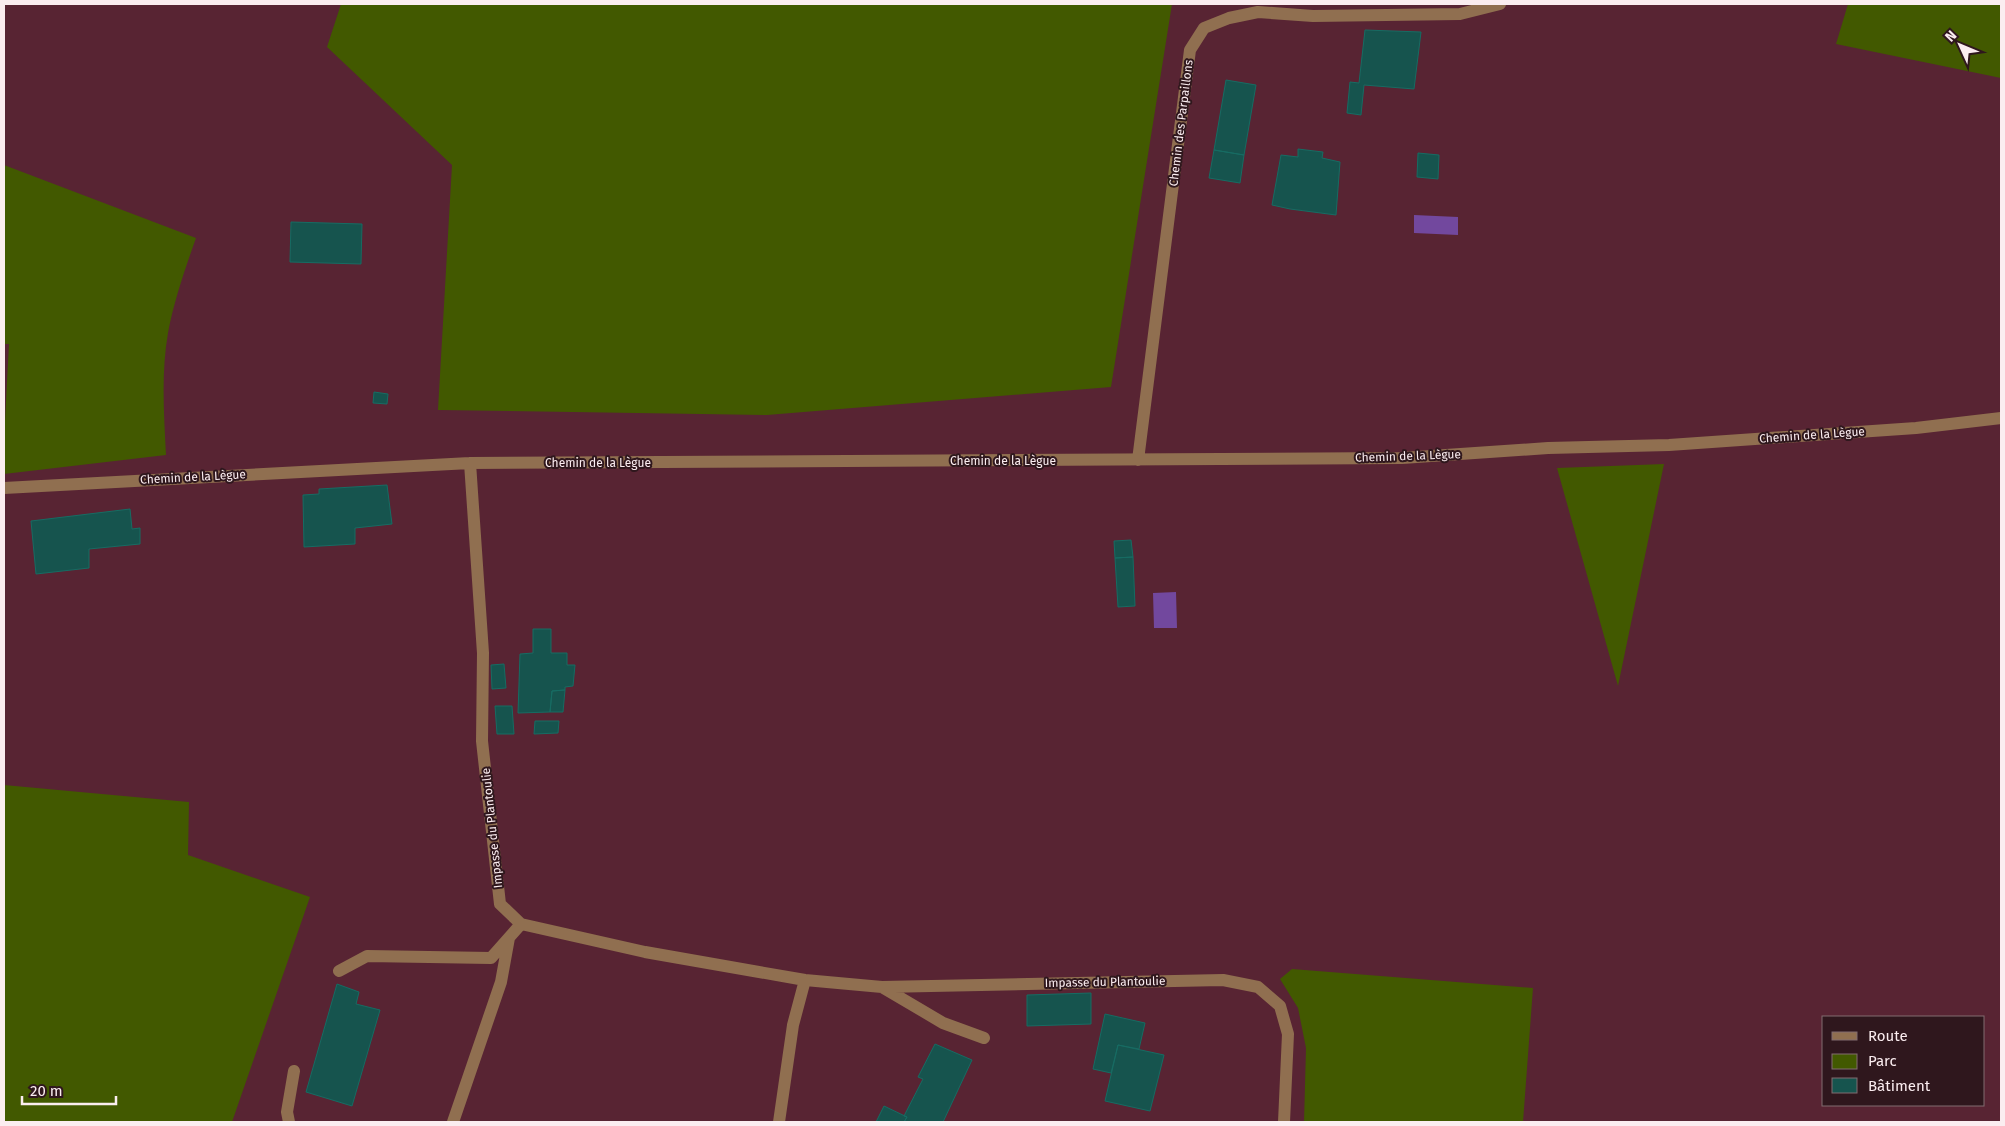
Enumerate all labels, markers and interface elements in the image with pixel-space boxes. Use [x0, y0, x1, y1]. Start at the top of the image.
north arrow [1935, 20, 1985, 70]
text: N [1942, 27, 1960, 46]
street label: Chemin des Parpaillons [1166, 58, 1196, 187]
street label: Chemin de la Lègue [1759, 424, 1865, 446]
street label: Chemin de la Lègue [1355, 447, 1461, 465]
street label: Chemin de la Lègue [950, 454, 1056, 468]
street label: Chemin de la Lègue [545, 456, 651, 470]
street label: Chemin de la Lègue [140, 467, 246, 487]
street label: Impasse du Plantoulie [479, 767, 505, 889]
street label: Impasse du Plantoulie [1044, 974, 1166, 990]
legend [1822, 1016, 1985, 1106]
text: Route [1868, 1027, 1908, 1045]
text: Parc [1868, 1052, 1897, 1070]
scale bar [22, 1074, 116, 1106]
text: Bâtiment [1868, 1077, 1931, 1095]
text: 20 m [30, 1082, 63, 1100]

